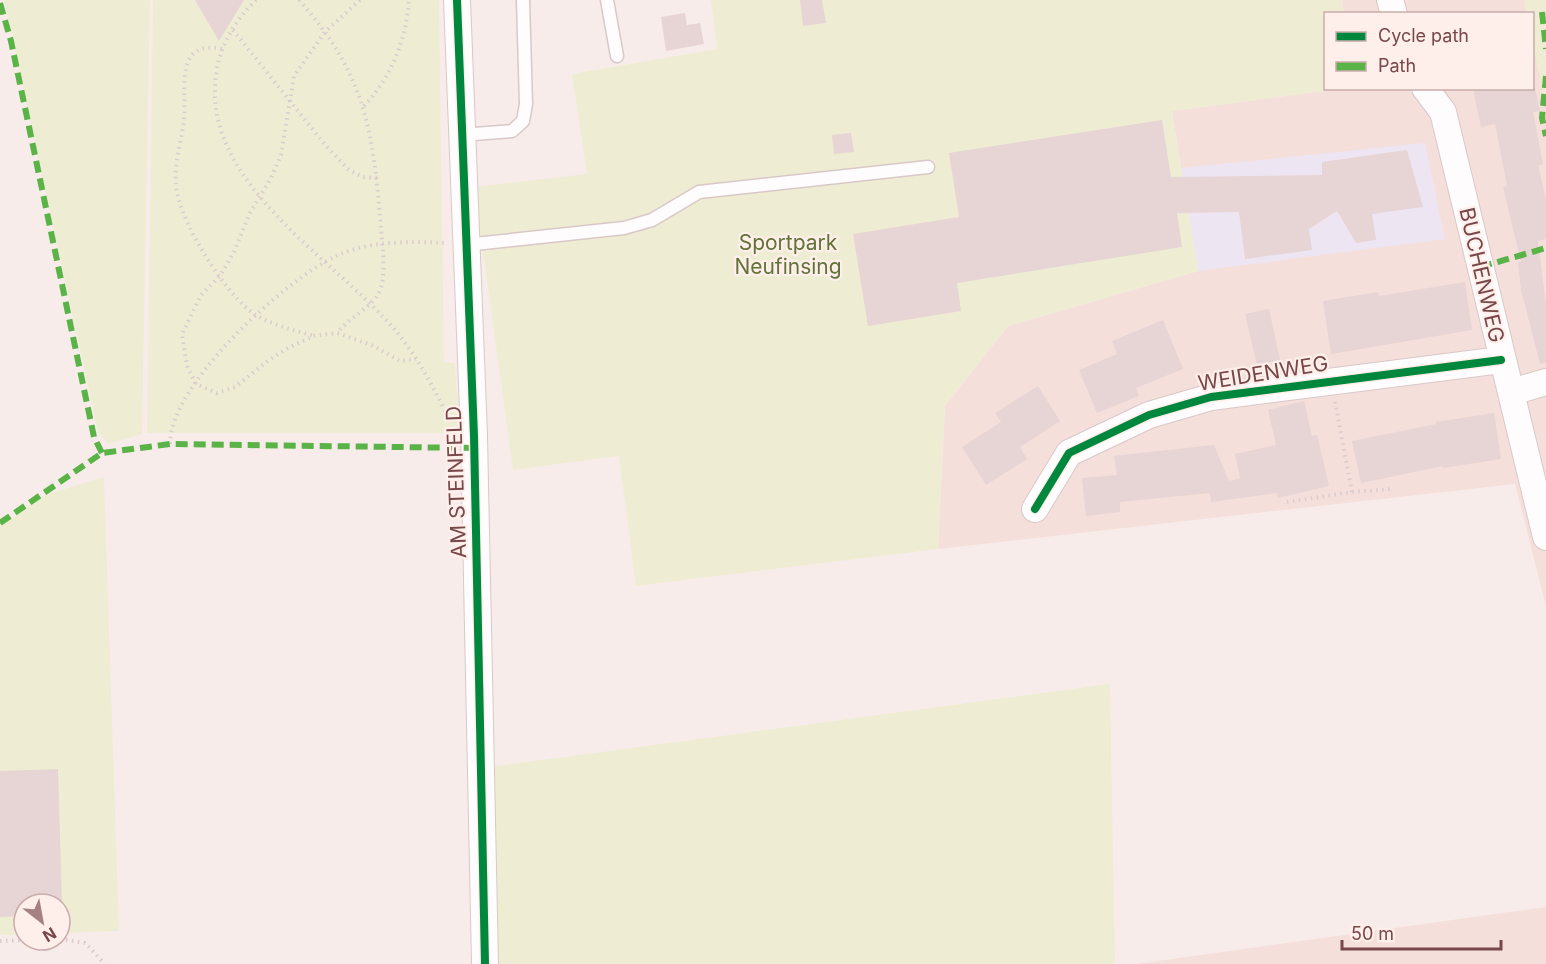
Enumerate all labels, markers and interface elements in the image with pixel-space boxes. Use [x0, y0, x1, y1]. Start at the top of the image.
legend [1324, 12, 1534, 90]
text: Cycle path [1378, 25, 1469, 46]
text: Path [1378, 55, 1416, 76]
street label: BUCHENWEG [1454, 205, 1510, 345]
park label: Sportpark Neufinsing [734, 230, 842, 279]
street label: WEIDENWEG [1196, 350, 1330, 396]
street label: AM STEINFELD [441, 405, 471, 559]
north arrow [12, 892, 72, 952]
scale bar [1342, 913, 1501, 951]
text: N [39, 923, 60, 947]
text: 50 m [1351, 923, 1394, 944]

